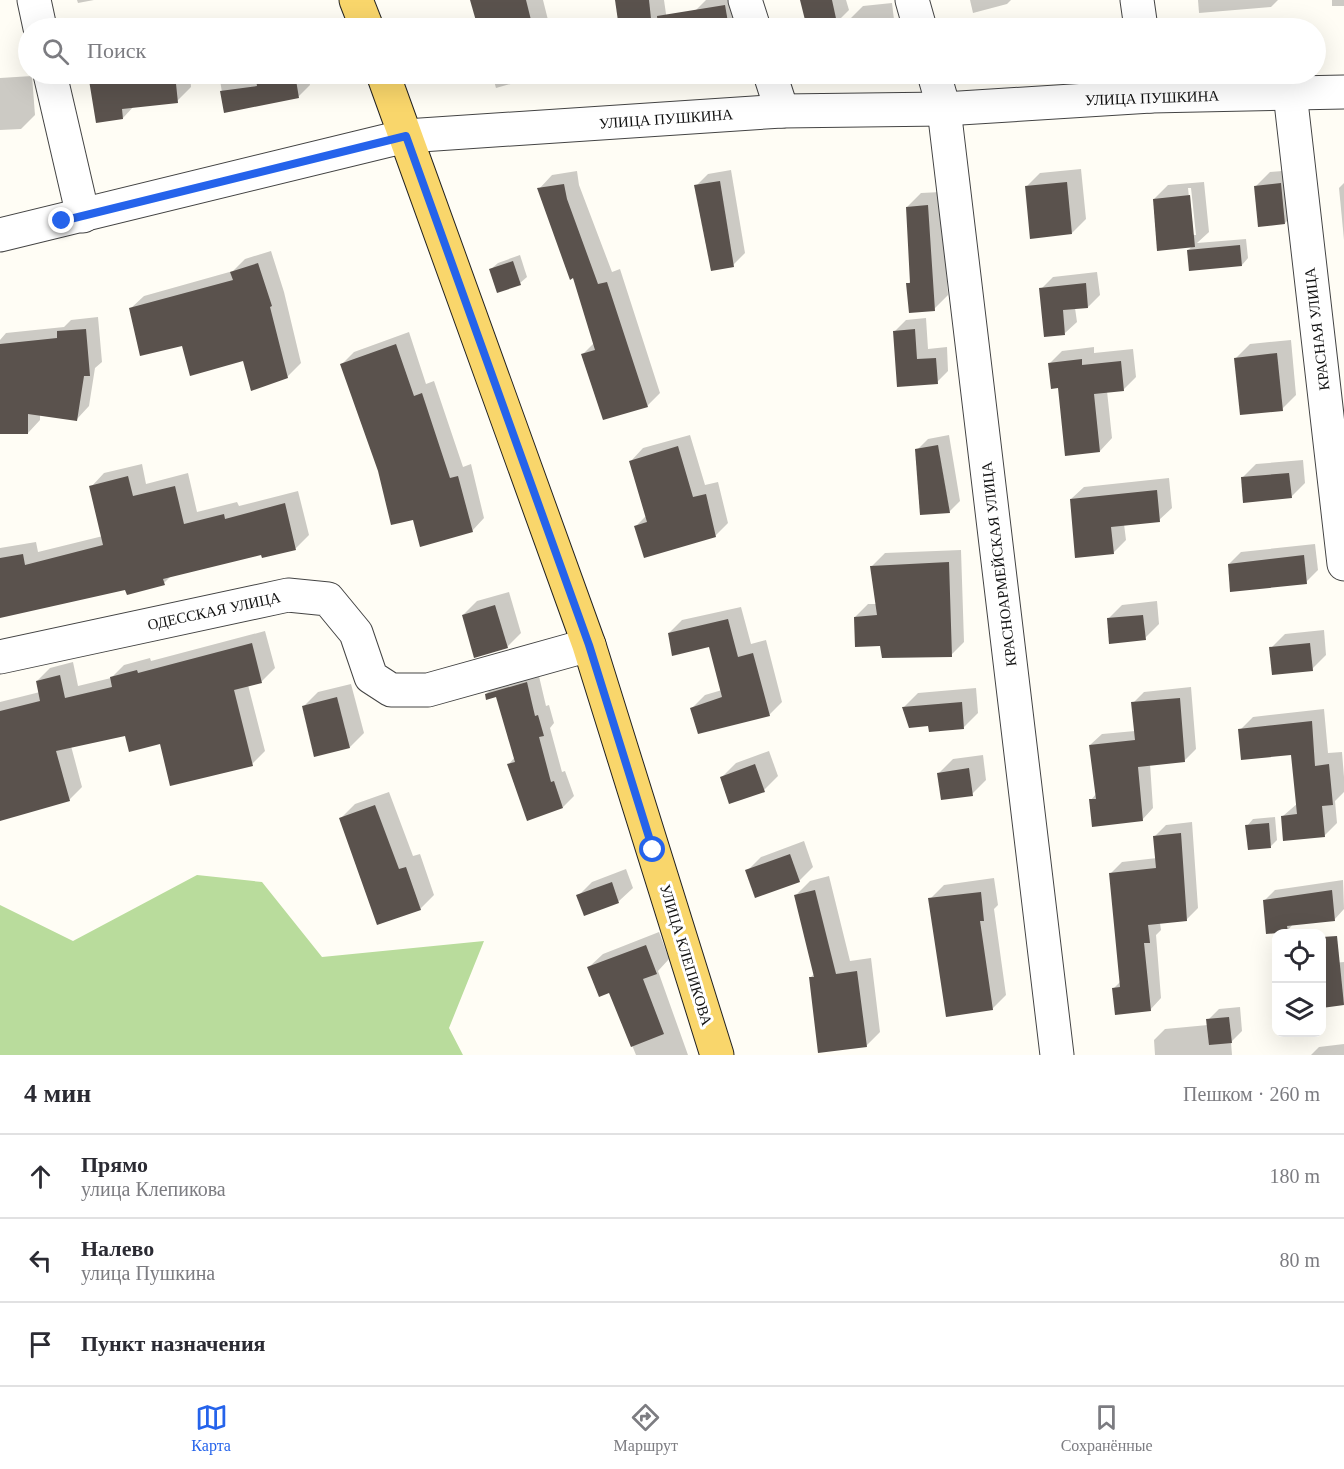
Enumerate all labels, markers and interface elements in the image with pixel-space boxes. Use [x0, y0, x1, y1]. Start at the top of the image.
search box [18, 18, 1326, 84]
icon: search [39, 35, 72, 68]
text: Поиск [87, 38, 146, 63]
street label: УЛИЦА ПУШКИНА [1085, 88, 1220, 108]
street label: УЛИЦА ПУШКИНА [598, 106, 734, 132]
route end [48, 207, 74, 233]
street label: КРАСНАЯ УЛИЦА [1302, 267, 1332, 391]
street label: КРАСНОАРМЕЙСКАЯ УЛИЦА [978, 461, 1020, 667]
street label: ОДЕССКАЯ УЛИЦА [146, 589, 282, 633]
route start [639, 836, 665, 862]
street label: УЛИЦА КЛЕПИКОВА [657, 883, 715, 1028]
map controls [1272, 929, 1326, 1037]
button: locate [1272, 929, 1326, 983]
button: layers [1272, 983, 1326, 1037]
text: 4 мин [24, 1079, 91, 1108]
text: Пешком · 260 m [1183, 1083, 1320, 1105]
text: Прямо [81, 1152, 148, 1177]
icon: ahead [24, 1160, 57, 1193]
text: 180 m [1269, 1165, 1320, 1187]
text: улица Клепикова [81, 1178, 226, 1200]
text: Налево [81, 1236, 154, 1261]
icon: left [24, 1244, 57, 1277]
text: 80 m [1279, 1249, 1320, 1271]
text: улица Пушкина [81, 1262, 215, 1284]
icon: arrive [24, 1328, 57, 1361]
text: Пункт назначения [81, 1331, 266, 1356]
tab: Карта [191, 1401, 231, 1455]
tab: Маршрут [614, 1401, 678, 1455]
tab: Сохранённые [1061, 1401, 1153, 1455]

